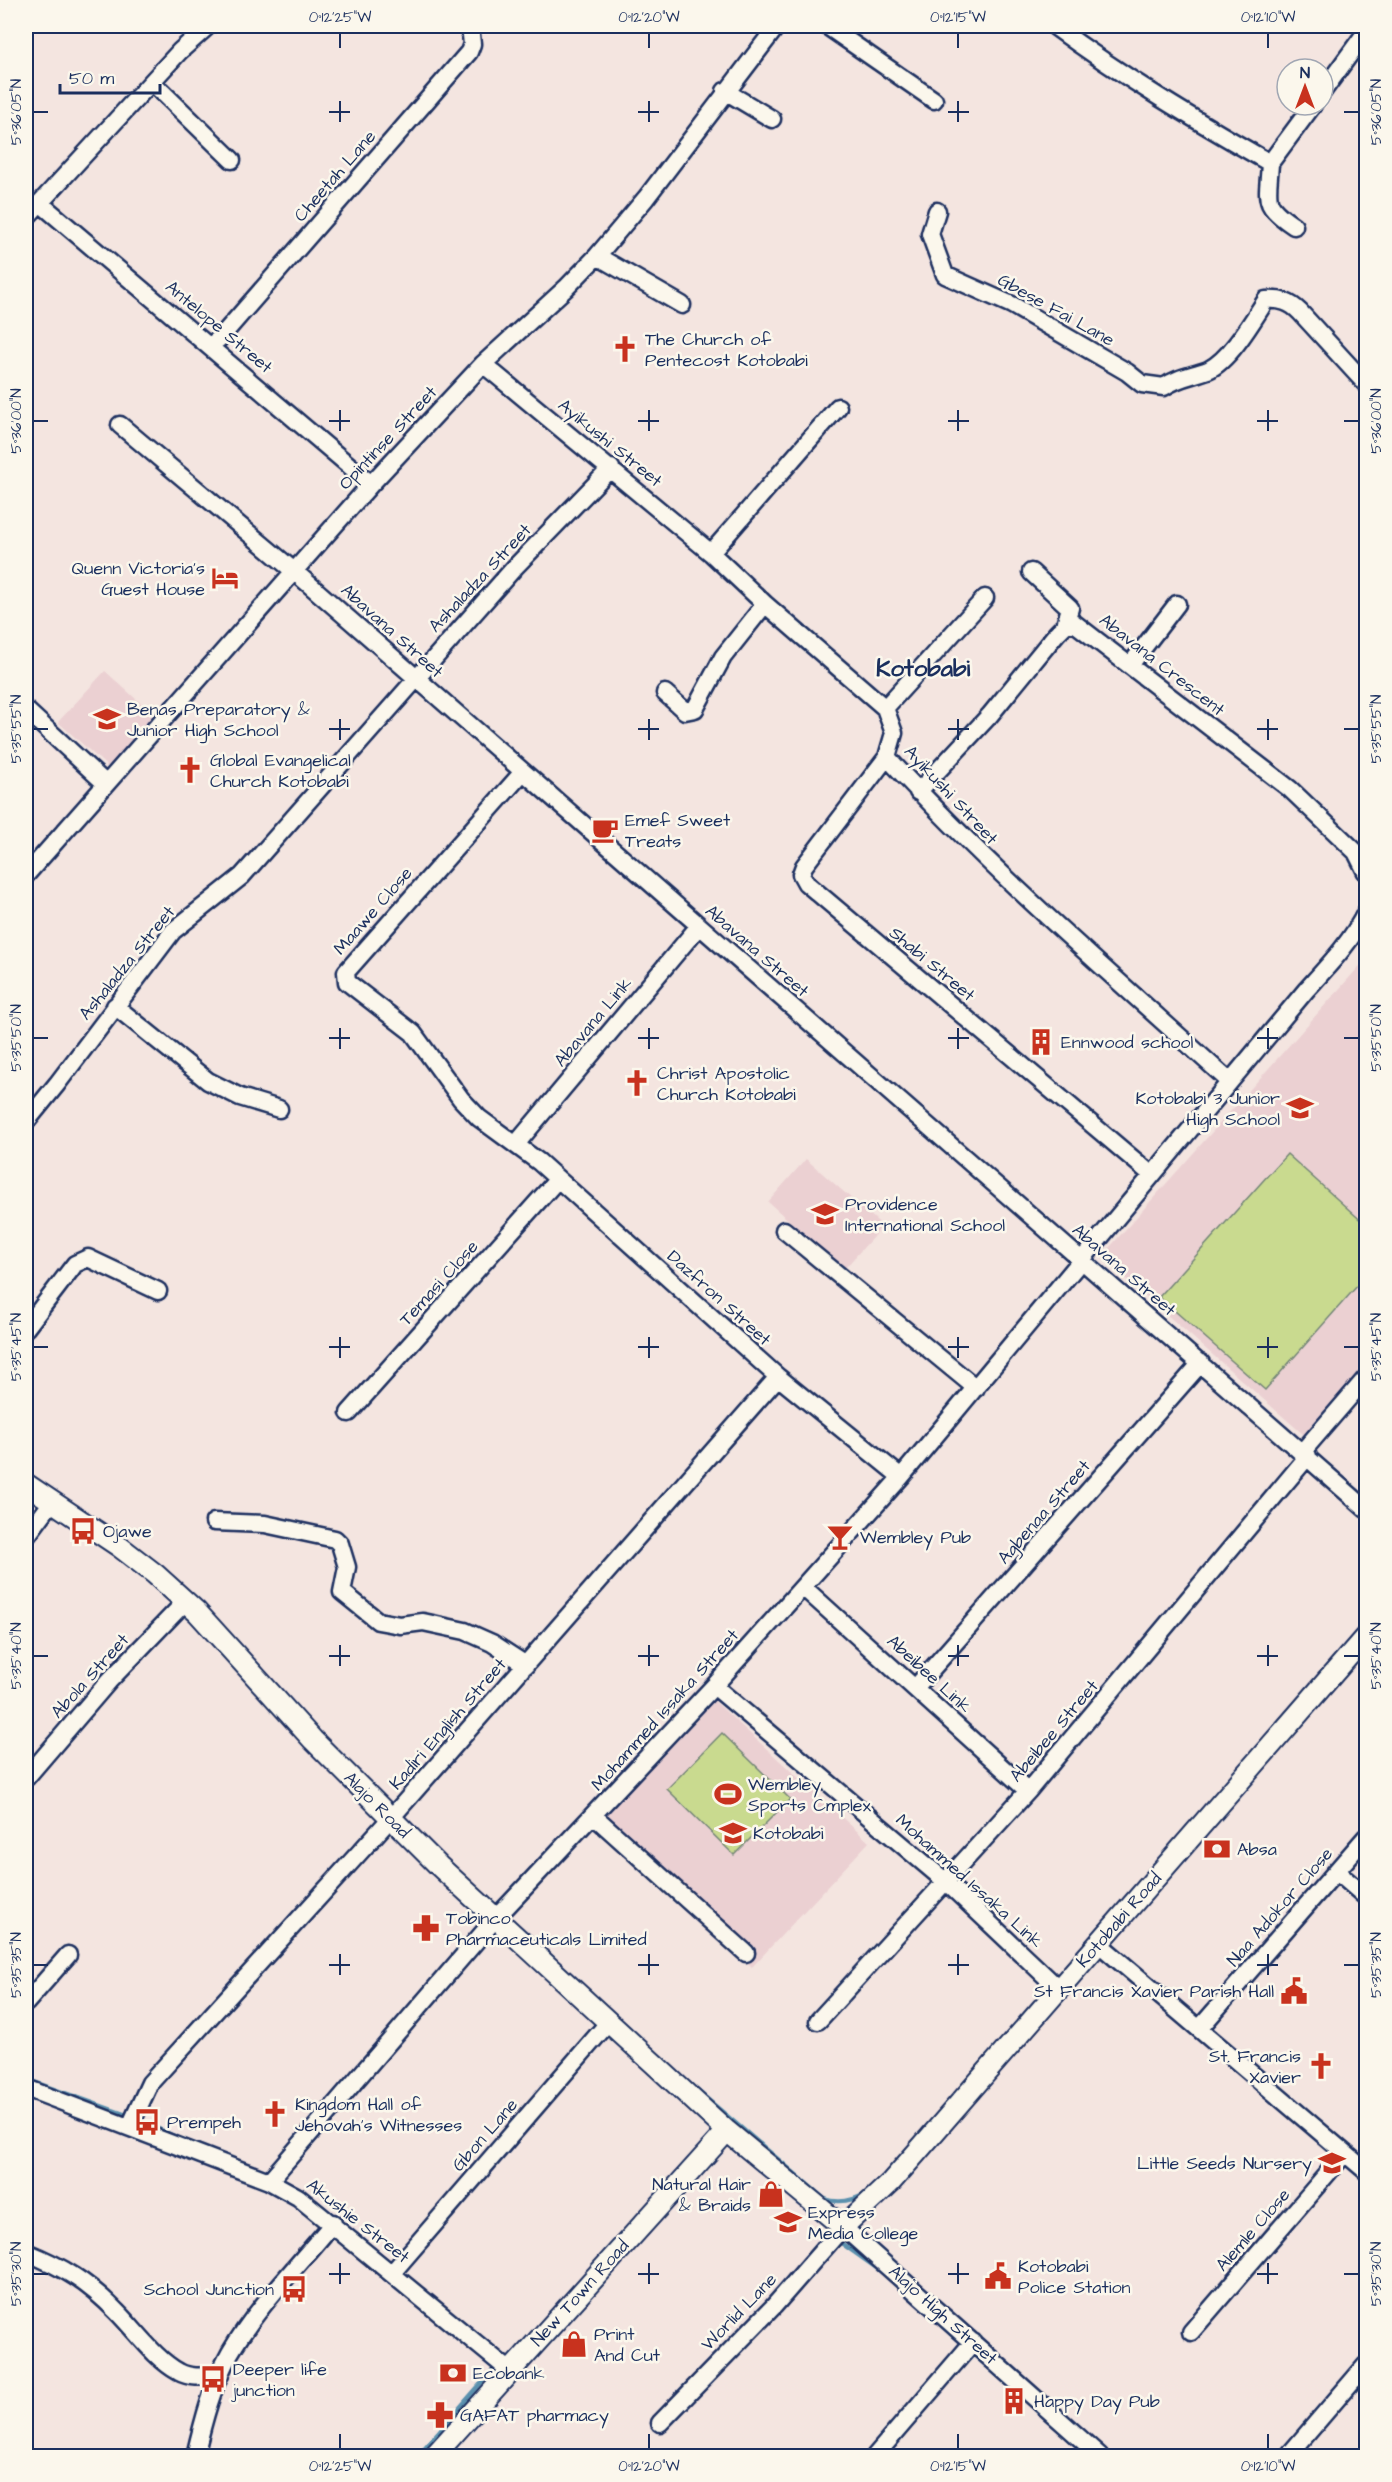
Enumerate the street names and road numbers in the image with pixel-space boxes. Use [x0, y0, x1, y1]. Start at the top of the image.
street label: Cheetah Lane [288, 125, 382, 227]
street label: Gbese Fai Lane [993, 268, 1119, 353]
street label: Antelope Street [160, 275, 279, 380]
street label: Opintinse Street [333, 380, 443, 496]
street label: Ayikushi Street [552, 393, 668, 494]
street label: Ashaladza Street [423, 518, 538, 638]
street label: Abavana Street [335, 578, 449, 684]
street label: Abavana Crescent [1094, 608, 1231, 723]
street label: Ayikushi Street [898, 740, 1004, 851]
street label: Maawe Close [328, 861, 418, 960]
street label: Abavana Street [700, 899, 815, 1004]
street label: Ashaladza Street [73, 900, 181, 1026]
street label: Shabi Street [884, 921, 981, 1008]
street label: Abavana Link [548, 972, 638, 1072]
street label: Abavana Street [1067, 1218, 1182, 1323]
street label: Temasi Close [394, 1234, 484, 1331]
street label: Dazfron Street [662, 1244, 777, 1352]
street label: Agbenaa Street [992, 1454, 1098, 1570]
street label: Mohammed Issaka Street [585, 1623, 745, 1796]
street label: Abola Street [45, 1628, 135, 1724]
street label: Abeibee Link [881, 1629, 977, 1719]
street label: Kadiri English Street [384, 1652, 513, 1796]
street label: Abeibee Street [1004, 1674, 1105, 1787]
street label: Alajo Road [338, 1766, 416, 1844]
street label: Mohammed Issaka Link [890, 1808, 1048, 1954]
street label: Naa Adokor Close [1221, 1842, 1339, 1972]
street label: Kotobabi Road [1071, 1867, 1167, 1973]
street label: Gbon Lane [446, 2093, 524, 2177]
street label: Akushie Street [301, 2173, 415, 2270]
street label: Alemle Close [1210, 2183, 1296, 2277]
street label: New Town Road [525, 2234, 635, 2352]
street label: Alajo High Street [882, 2259, 1003, 2372]
street label: Worlid Lane [696, 2267, 783, 2356]

